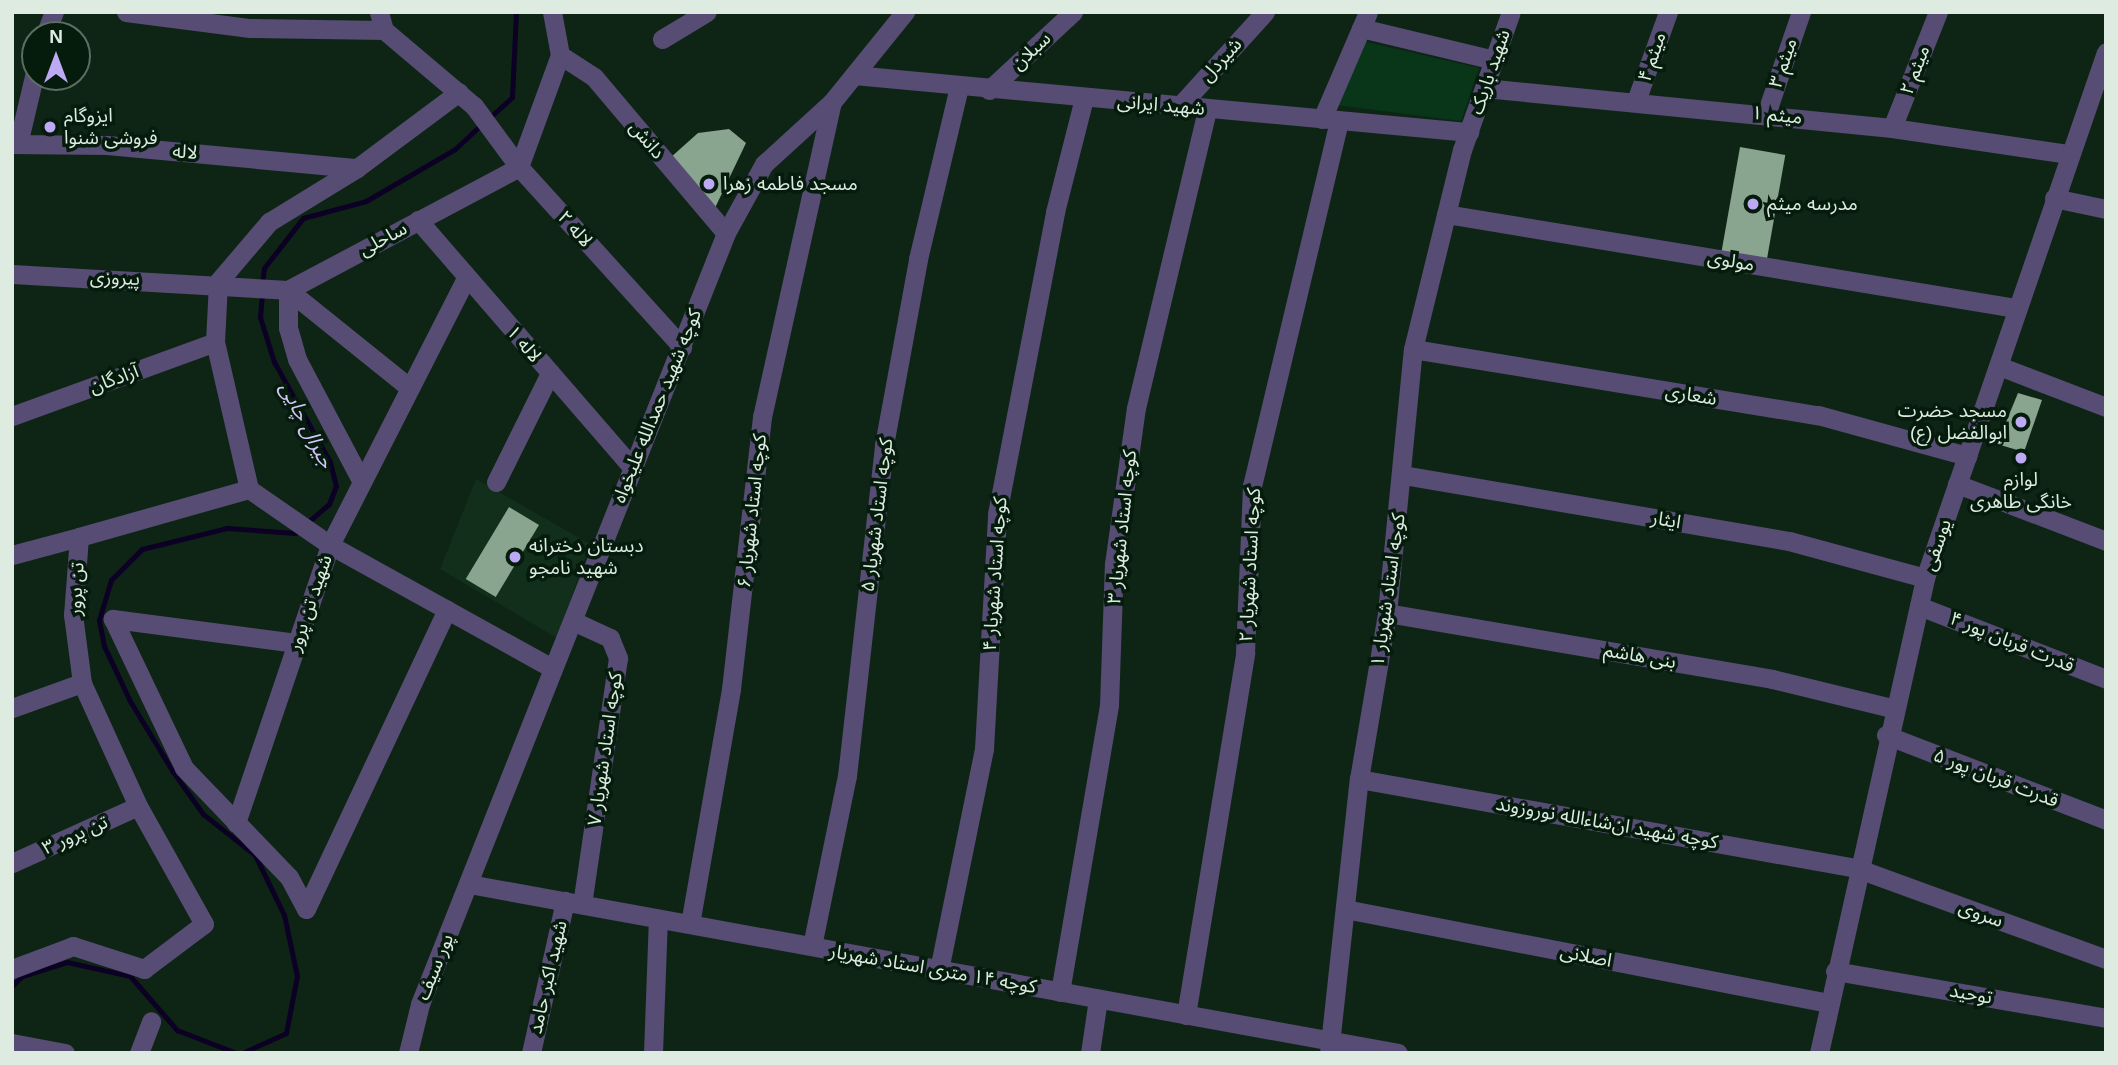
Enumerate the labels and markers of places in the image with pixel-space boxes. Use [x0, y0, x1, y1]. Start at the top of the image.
place label: ایزوگام فروشی شنوا [64, 105, 158, 149]
marker: ایزوگام فروشی شنوا [42, 119, 58, 135]
place label: مسجد فاطمه زهرا [723, 173, 858, 195]
marker: مسجد فاطمه زهرا [701, 176, 717, 192]
place label: مدرسه میثم [1767, 193, 1858, 215]
marker: مدرسه میثم [1745, 196, 1761, 212]
place label: مسجد حضرت ابوالفضل (ع) [1898, 400, 2007, 444]
marker: مسجد حضرت ابوالفضل (ع) [2013, 414, 2029, 430]
marker: لوازم خانگی طاهری [2013, 450, 2029, 466]
place label: لوازم خانگی طاهری [1970, 469, 2072, 513]
place label: دبستان دخترانه شهید نامجو [529, 535, 643, 579]
marker: دبستان دخترانه شهید نامجو [507, 549, 523, 565]

